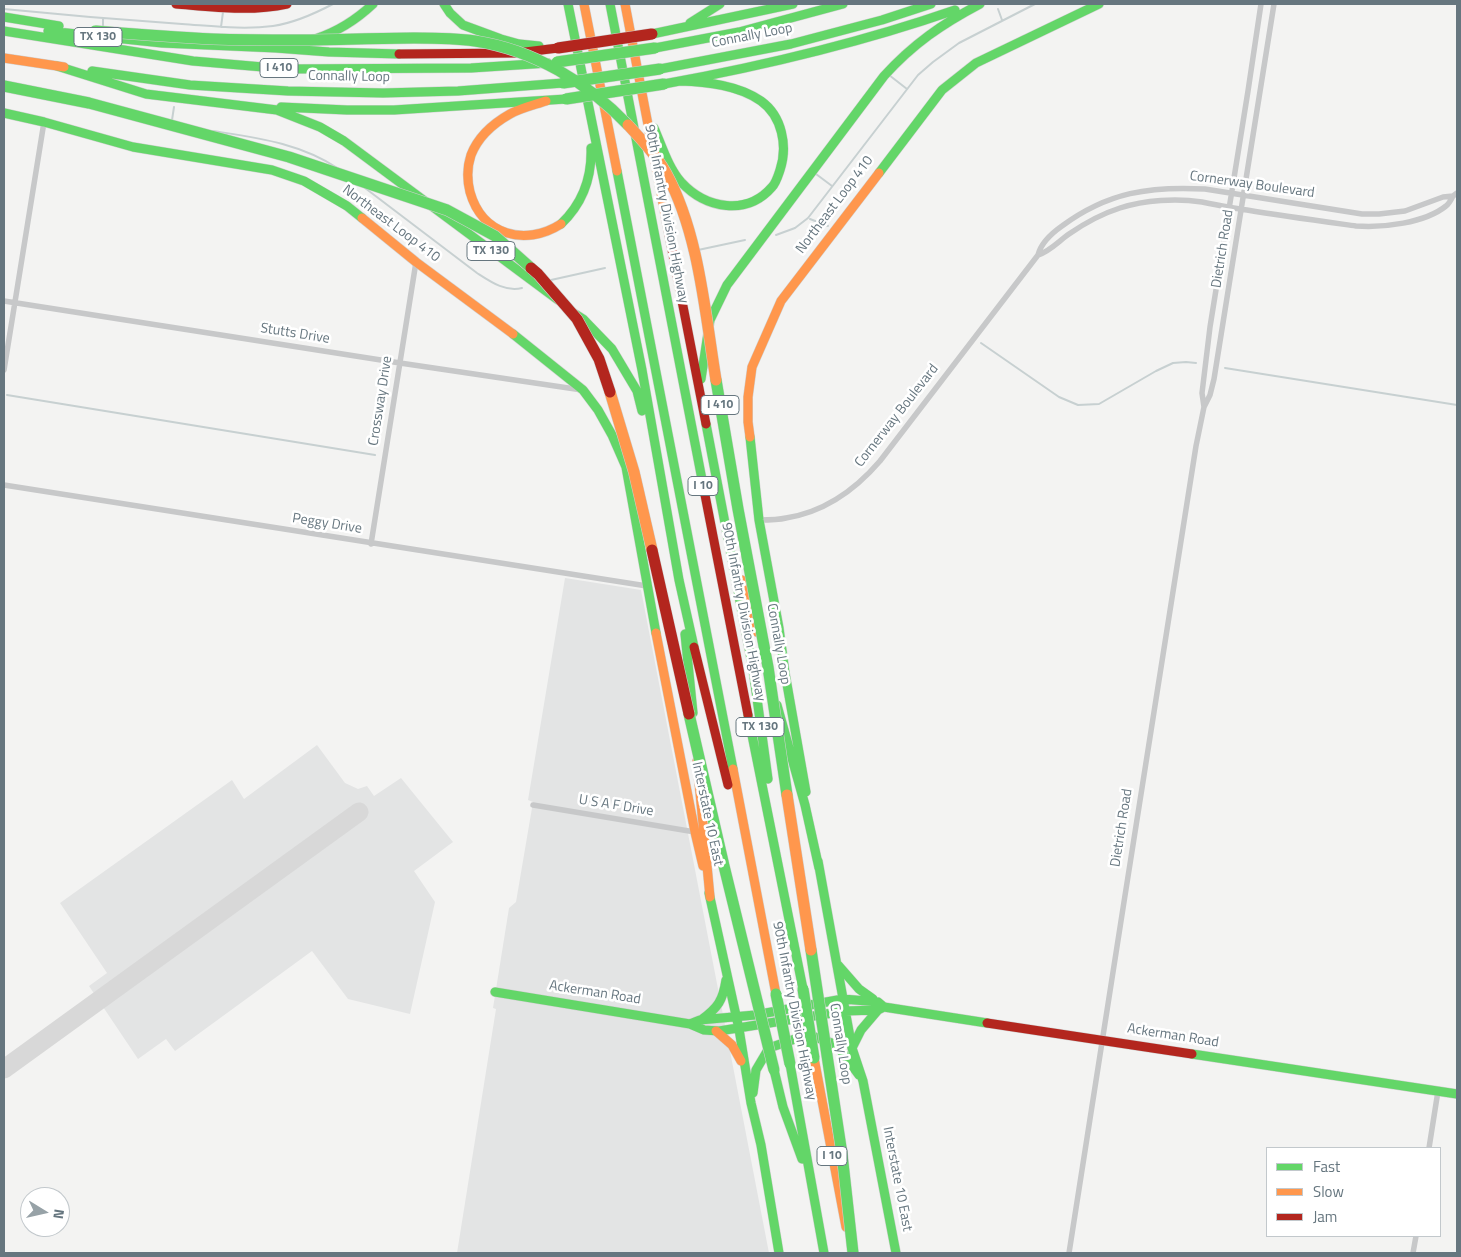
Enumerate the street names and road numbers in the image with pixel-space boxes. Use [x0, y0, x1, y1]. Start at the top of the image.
street label: Connally Loop [710, 20, 794, 52]
road number: TX 130 [74, 28, 122, 46]
road number: I 410 [260, 58, 298, 78]
street label: Connally Loop [308, 68, 390, 86]
street label: 90th Infantry Division Highway [640, 123, 692, 305]
street label: Northeast Loop 410 [793, 153, 877, 257]
street label: Cornerway Boulevard [1189, 168, 1315, 202]
street label: Northeast Loop 410 [339, 182, 443, 266]
street label: Dietrich Road [1209, 209, 1237, 289]
road number: TX 130 [467, 242, 515, 260]
street label: Stutts Drive [259, 320, 331, 348]
street label: Crossway Drive [366, 355, 396, 447]
street label: Cornerway Boulevard [852, 361, 942, 471]
road number: I 410 [701, 396, 739, 414]
road number: I 10 [688, 476, 718, 496]
street label: Peggy Drive [291, 510, 363, 538]
street label: 90th Infantry Division Highway [717, 521, 769, 703]
street label: Connally Loop [763, 602, 793, 686]
road number: TX 130 [736, 718, 784, 736]
street label: Interstate 10 East [688, 760, 726, 868]
street label: Dietrich Road [1108, 788, 1136, 868]
street label: U S A F Drive [578, 792, 654, 820]
street label: 90th Infantry Division Highway [768, 920, 820, 1102]
street label: Ackerman Road [548, 977, 642, 1009]
street label: Connally Loop [825, 1002, 855, 1086]
street label: Ackerman Road [1126, 1020, 1220, 1052]
street label: Interstate 10 East [879, 1125, 915, 1233]
road number: I 10 [817, 1146, 847, 1166]

